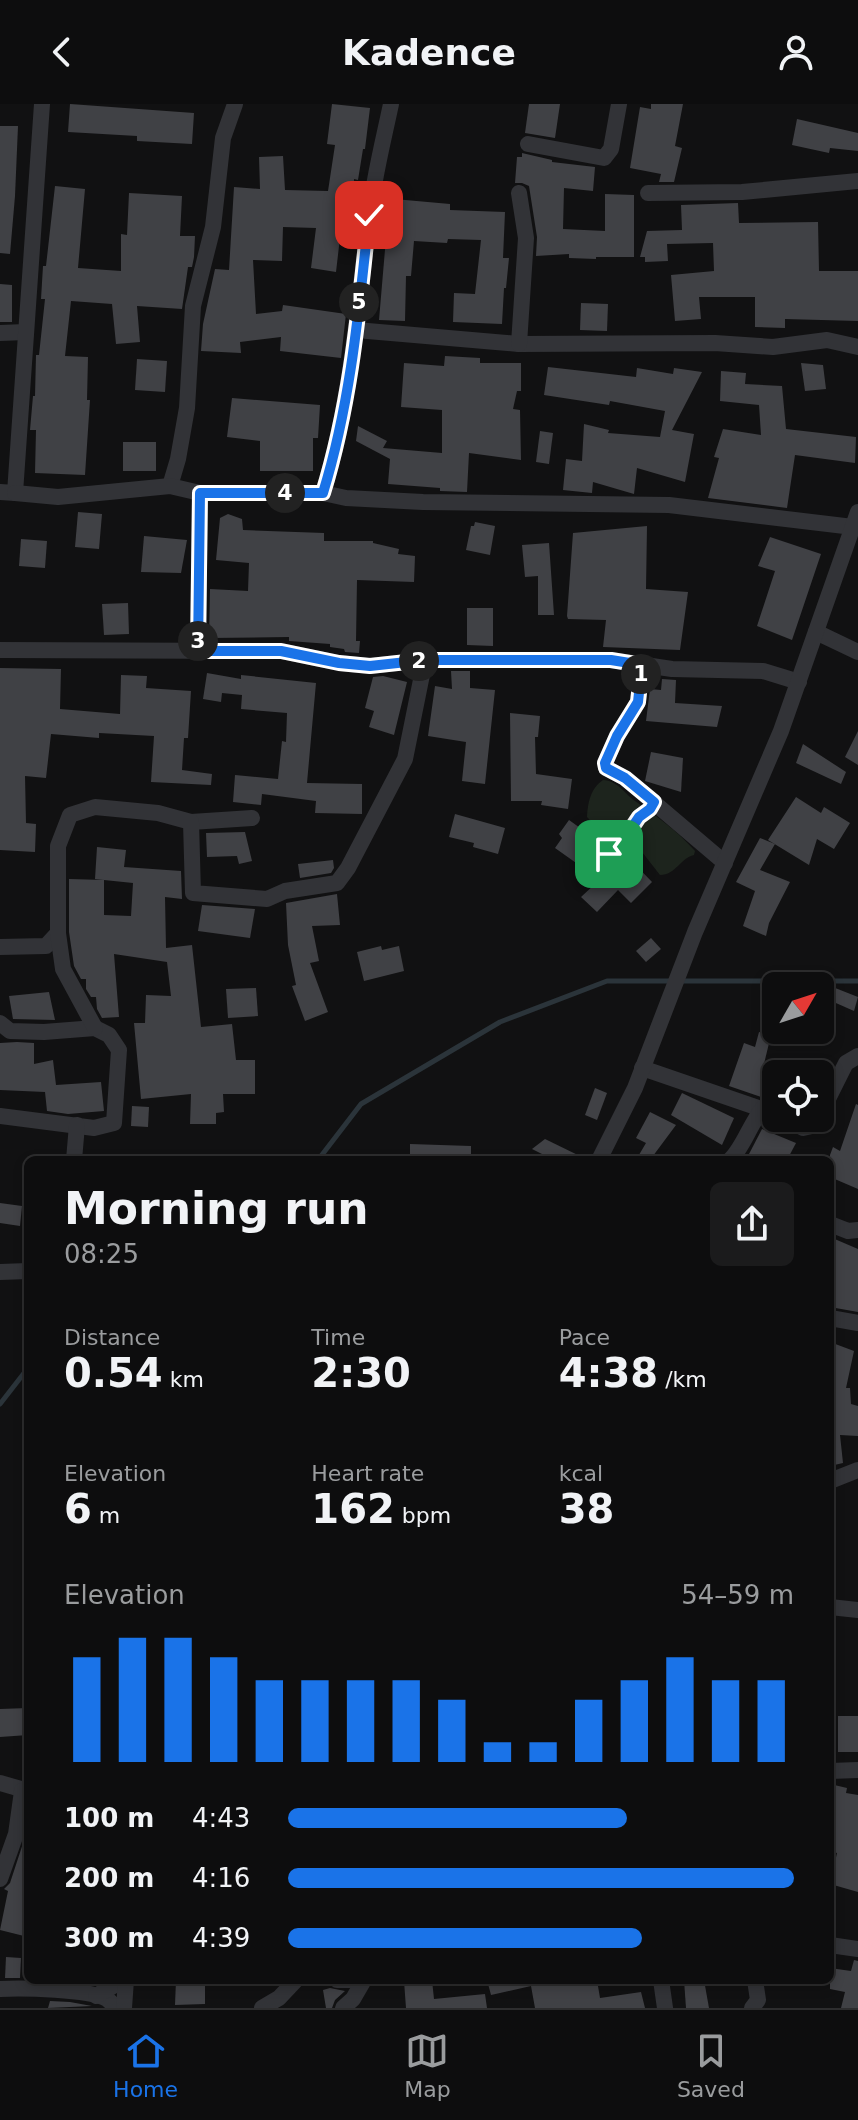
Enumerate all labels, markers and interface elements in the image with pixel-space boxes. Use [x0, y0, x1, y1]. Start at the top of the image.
icon: back [40, 30, 84, 74]
icon: person [774, 30, 818, 74]
text: Kadence [342, 32, 516, 73]
pin [335, 181, 403, 249]
icon: check [347, 193, 391, 237]
pin: 5 [339, 282, 379, 322]
text: 5 [351, 289, 367, 314]
pin: 4 [265, 473, 305, 513]
text: 4 [277, 480, 293, 505]
pin: 3 [178, 621, 218, 661]
text: 3 [190, 628, 206, 653]
pin: 2 [399, 641, 439, 681]
text: 2 [411, 648, 427, 673]
pin: 1 [621, 654, 661, 694]
text: 1 [633, 661, 649, 686]
pin [575, 820, 643, 888]
icon: arrive [587, 832, 631, 876]
north arrow [762, 972, 834, 1044]
map controls [762, 972, 834, 1132]
button: locate [762, 1060, 834, 1132]
button: share [710, 1182, 794, 1266]
text: Morning run [64, 1183, 369, 1234]
text: 08:25 [64, 1239, 139, 1269]
text: Distance [64, 1325, 160, 1350]
text: Time [311, 1325, 365, 1350]
text: Pace [559, 1325, 610, 1350]
text: 0.54 [64, 1350, 163, 1396]
text: 2:30 [311, 1350, 411, 1396]
text: 4:38 [559, 1350, 658, 1396]
text: km [163, 1367, 204, 1392]
text: /km [658, 1367, 707, 1392]
text: Elevation [64, 1461, 166, 1486]
text: Heart rate [311, 1461, 424, 1486]
text: kcal [559, 1461, 603, 1486]
text: 6 [64, 1486, 92, 1532]
text: 162 [311, 1486, 395, 1532]
text: 38 [559, 1486, 614, 1532]
text: m [92, 1503, 120, 1528]
text: bpm [395, 1503, 451, 1528]
text: Elevation [64, 1580, 185, 1610]
text: 54–59 m [681, 1580, 794, 1610]
text: 100 m [64, 1803, 154, 1833]
text: 4:43 [192, 1803, 250, 1833]
text: 200 m [64, 1863, 154, 1893]
text: 4:16 [192, 1863, 250, 1893]
text: 300 m [64, 1923, 154, 1953]
text: 4:39 [192, 1923, 250, 1953]
tab: Home [113, 2029, 178, 2102]
tab: Map [404, 2029, 451, 2102]
tab: Saved [677, 2029, 745, 2102]

